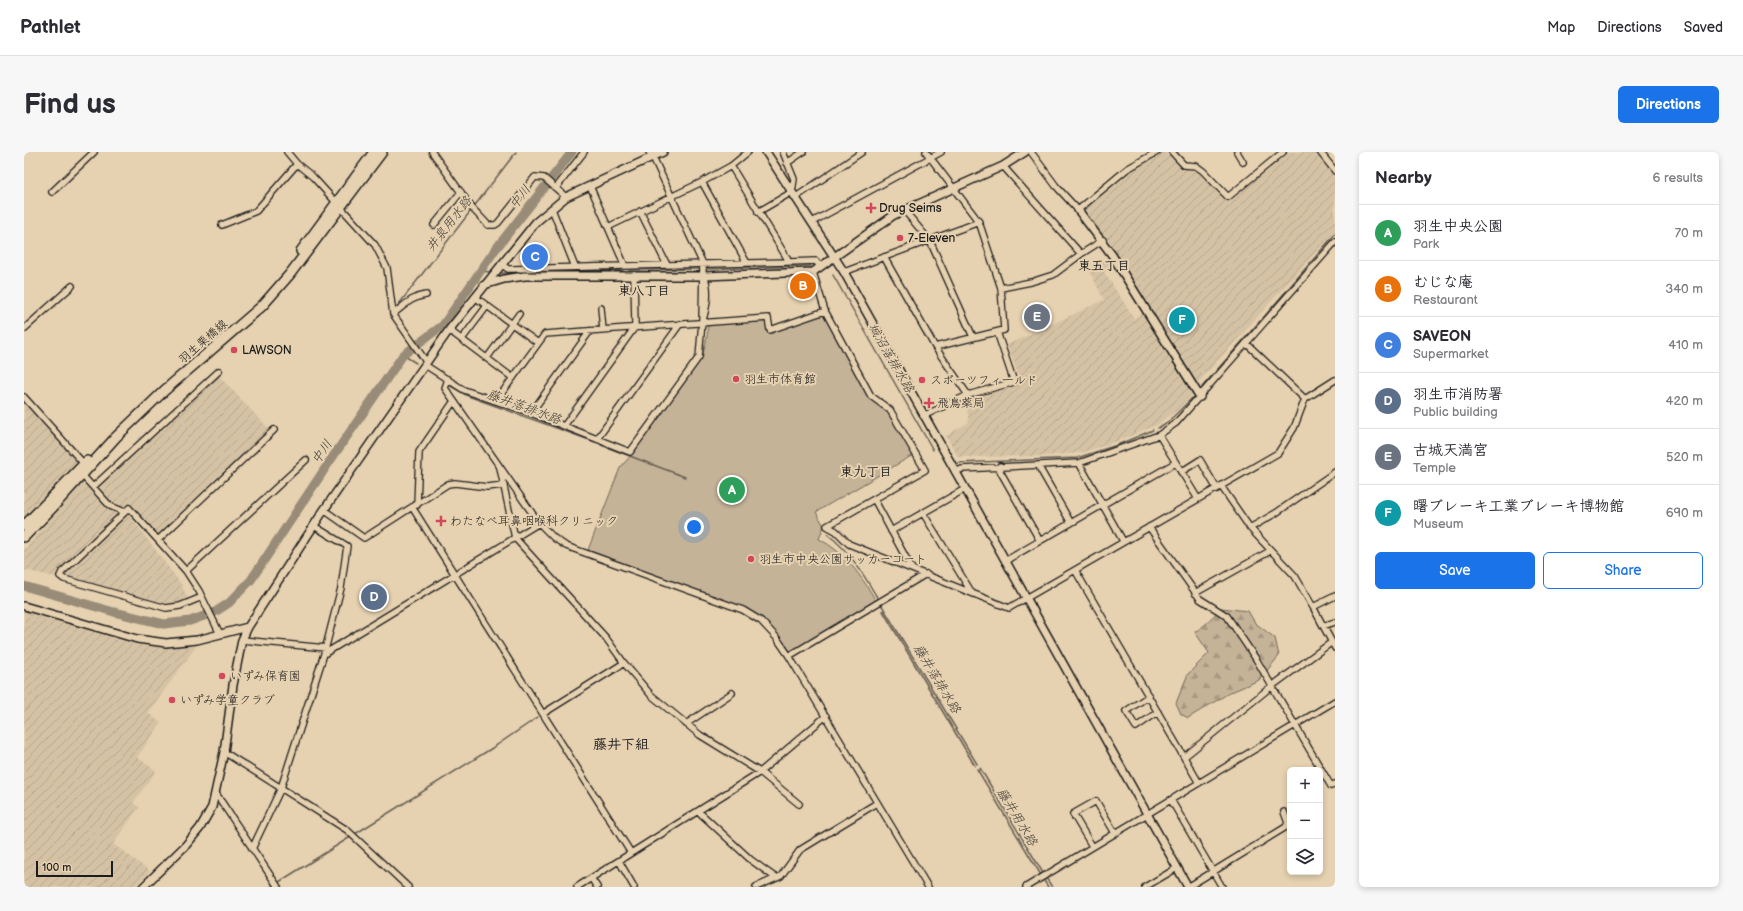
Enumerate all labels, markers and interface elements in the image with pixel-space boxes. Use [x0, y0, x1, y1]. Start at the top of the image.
text: Pathlet [20, 16, 81, 39]
text: Map [1547, 19, 1575, 36]
text: Directions [1597, 19, 1662, 36]
text: Saved [1684, 19, 1723, 36]
button: Directions [1618, 86, 1719, 123]
text: Find us [24, 88, 116, 121]
text: Nearby [1375, 168, 1432, 188]
text: 6 results [1653, 170, 1703, 186]
water label: 中川 [506, 182, 534, 212]
water label: 井泉用水路 [423, 193, 476, 255]
place label: Drug Seims [879, 201, 942, 216]
marker: Drug Seims [866, 203, 876, 213]
text: 羽生中央公園 [1413, 217, 1503, 236]
text: A [1384, 225, 1392, 241]
text: 70 m [1675, 225, 1703, 241]
place label: 7-Eleven [908, 231, 956, 246]
marker: 7-Eleven [895, 233, 905, 243]
text: Park [1413, 236, 1439, 252]
pin: C [522, 242, 548, 272]
district label: 東五丁目 [1078, 258, 1130, 274]
pin: B [790, 271, 816, 301]
text: むじな庵 [1413, 273, 1473, 292]
text: B [1383, 281, 1393, 297]
text: 340 m [1665, 281, 1703, 297]
district label: 東八丁目 [618, 283, 670, 299]
text: Restaurant [1413, 292, 1478, 308]
pin: E [1024, 302, 1050, 332]
pin: F [1169, 305, 1195, 335]
street label: 羽生栗橋線 [175, 317, 231, 367]
water label: 城沼落排水路 [865, 320, 918, 397]
text: SAVEON [1413, 327, 1471, 346]
text: C [1383, 337, 1393, 353]
text: 410 m [1668, 337, 1703, 353]
place label: LAWSON [242, 343, 292, 358]
marker: LAWSON [229, 345, 239, 355]
text: Supermarket [1413, 346, 1489, 362]
place label: 羽生市体育館 [744, 372, 816, 387]
place label: スポーツフィ一ルド [930, 373, 1038, 388]
marker: 羽生市体育館 [731, 374, 741, 384]
marker: スポーツフィ一ルド [917, 375, 927, 385]
text: 羽生市消防署 [1413, 385, 1503, 404]
water label: 藤井落排水路 [485, 386, 564, 428]
text: D [1383, 393, 1393, 409]
text: 420 m [1665, 393, 1703, 409]
place label: 飛鳥薬局 [937, 396, 985, 411]
marker: 飛鳥薬局 [924, 398, 934, 408]
text: Public building [1413, 404, 1498, 420]
water label: 中川 [308, 437, 336, 467]
text: 古城天満宮 [1413, 441, 1488, 460]
text: E [1384, 449, 1392, 465]
text: 520 m [1666, 449, 1703, 465]
text: Temple [1413, 460, 1456, 476]
district label: 東九丁目 [840, 464, 892, 480]
pin: A [719, 475, 745, 505]
text: 曙ブレーキ工業ブレーキ博物館 [1413, 497, 1624, 516]
text: F [1384, 505, 1392, 521]
text: 690 m [1666, 505, 1703, 521]
place label: わたなべ耳鼻咽喉科クリニック [450, 514, 618, 529]
marker: わたなべ耳鼻咽喉科クリニック [435, 515, 447, 527]
text: Museum [1413, 516, 1464, 532]
your location [684, 517, 704, 537]
place label: 羽生市中央公園サッカーコート [759, 552, 927, 567]
button: Save [1375, 552, 1535, 589]
button: Share [1543, 552, 1703, 589]
marker: 羽生市中央公園サッカーコート [746, 554, 756, 564]
pin: D [361, 582, 387, 612]
water label: 藤井落排水路 [910, 641, 964, 717]
place label: いずみ保育園 [230, 669, 301, 684]
marker: いずみ保育園 [217, 671, 227, 681]
place label: いずみ学童クラブ [180, 693, 275, 708]
marker: いずみ学童クラブ [167, 695, 177, 705]
district label: 藤井下組 [593, 736, 649, 753]
map controls [1287, 767, 1323, 875]
button: + [1287, 767, 1323, 803]
water label: 藤井用水路 [993, 785, 1041, 850]
button: − [1287, 803, 1323, 839]
button: layers [1287, 839, 1323, 875]
scale bar [36, 859, 113, 878]
text: 100 m [42, 861, 71, 874]

